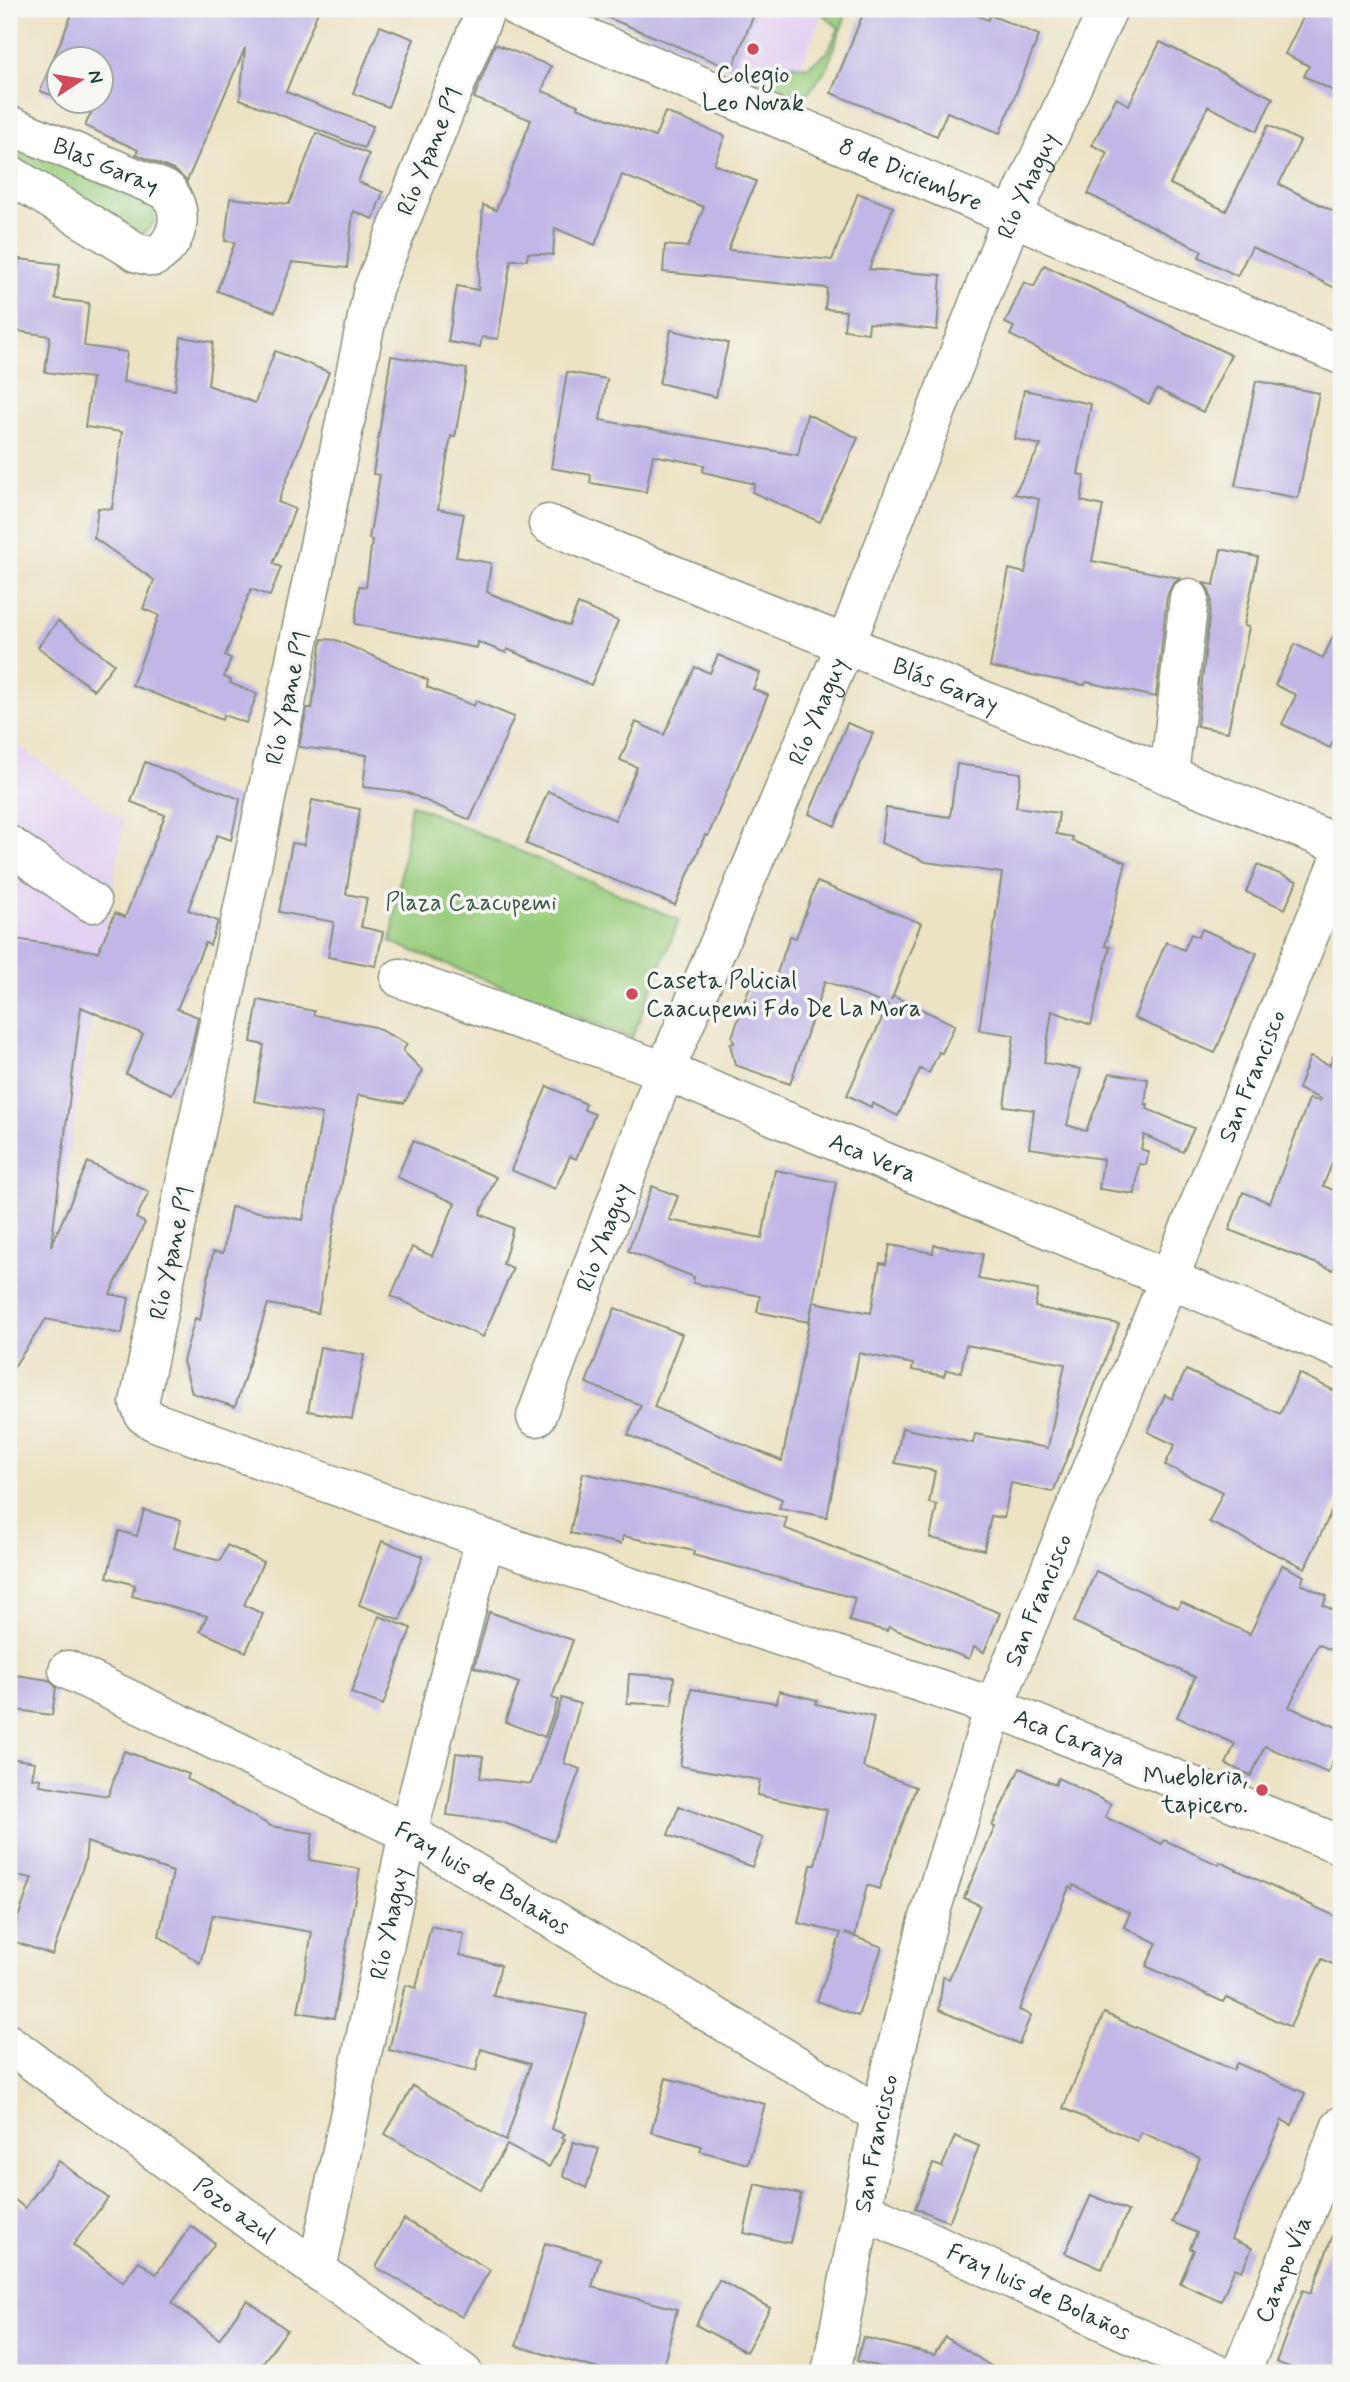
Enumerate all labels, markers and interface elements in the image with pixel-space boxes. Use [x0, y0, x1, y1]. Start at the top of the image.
marker: Colegio Leo Novak [745, 41, 761, 57]
north arrow [46, 46, 116, 116]
place label: Colegio Leo Novak [702, 60, 804, 119]
text: N [82, 68, 109, 86]
street label: Río Ypane P1 [391, 83, 470, 220]
street label: Río Yhaguy [991, 128, 1066, 244]
street label: Blas Garay [48, 131, 163, 202]
street label: 8 de Diciembre [834, 131, 987, 219]
street label: Río Ypane P1 [259, 629, 318, 768]
street label: Blás Garay [888, 651, 1003, 722]
street label: Río Yhaguy [782, 653, 855, 770]
park label: Plaza Caacupemi [385, 888, 557, 919]
place label: Caseta Policial Caacupemi Fdo De La Mora [646, 966, 921, 1025]
marker: Caseta Policial Caacupemi Fdo De La Mora [624, 986, 640, 1002]
street label: San Francisco [1212, 1006, 1294, 1147]
street label: Aca Vera [824, 1126, 921, 1190]
street label: Río Yhaguy [570, 1179, 639, 1296]
street label: Río Ypane P1 [143, 1184, 202, 1323]
street label: San Francisco [998, 1530, 1080, 1671]
street label: Aca Caraya [1009, 1702, 1130, 1775]
place label: Muebleria, tapicero. [1143, 1762, 1248, 1821]
marker: Muebleria, tapicero. [1254, 1782, 1270, 1798]
street label: Fray luis de Bolaños [389, 1815, 576, 1943]
street label: Río Yhaguy [364, 1865, 417, 1983]
street label: San Francisco [848, 2071, 906, 2215]
street label: Pozo azul [187, 2171, 281, 2251]
street label: Campo Vía [1249, 2212, 1320, 2328]
street label: Fray luis de Bolaños [942, 2237, 1135, 2349]

